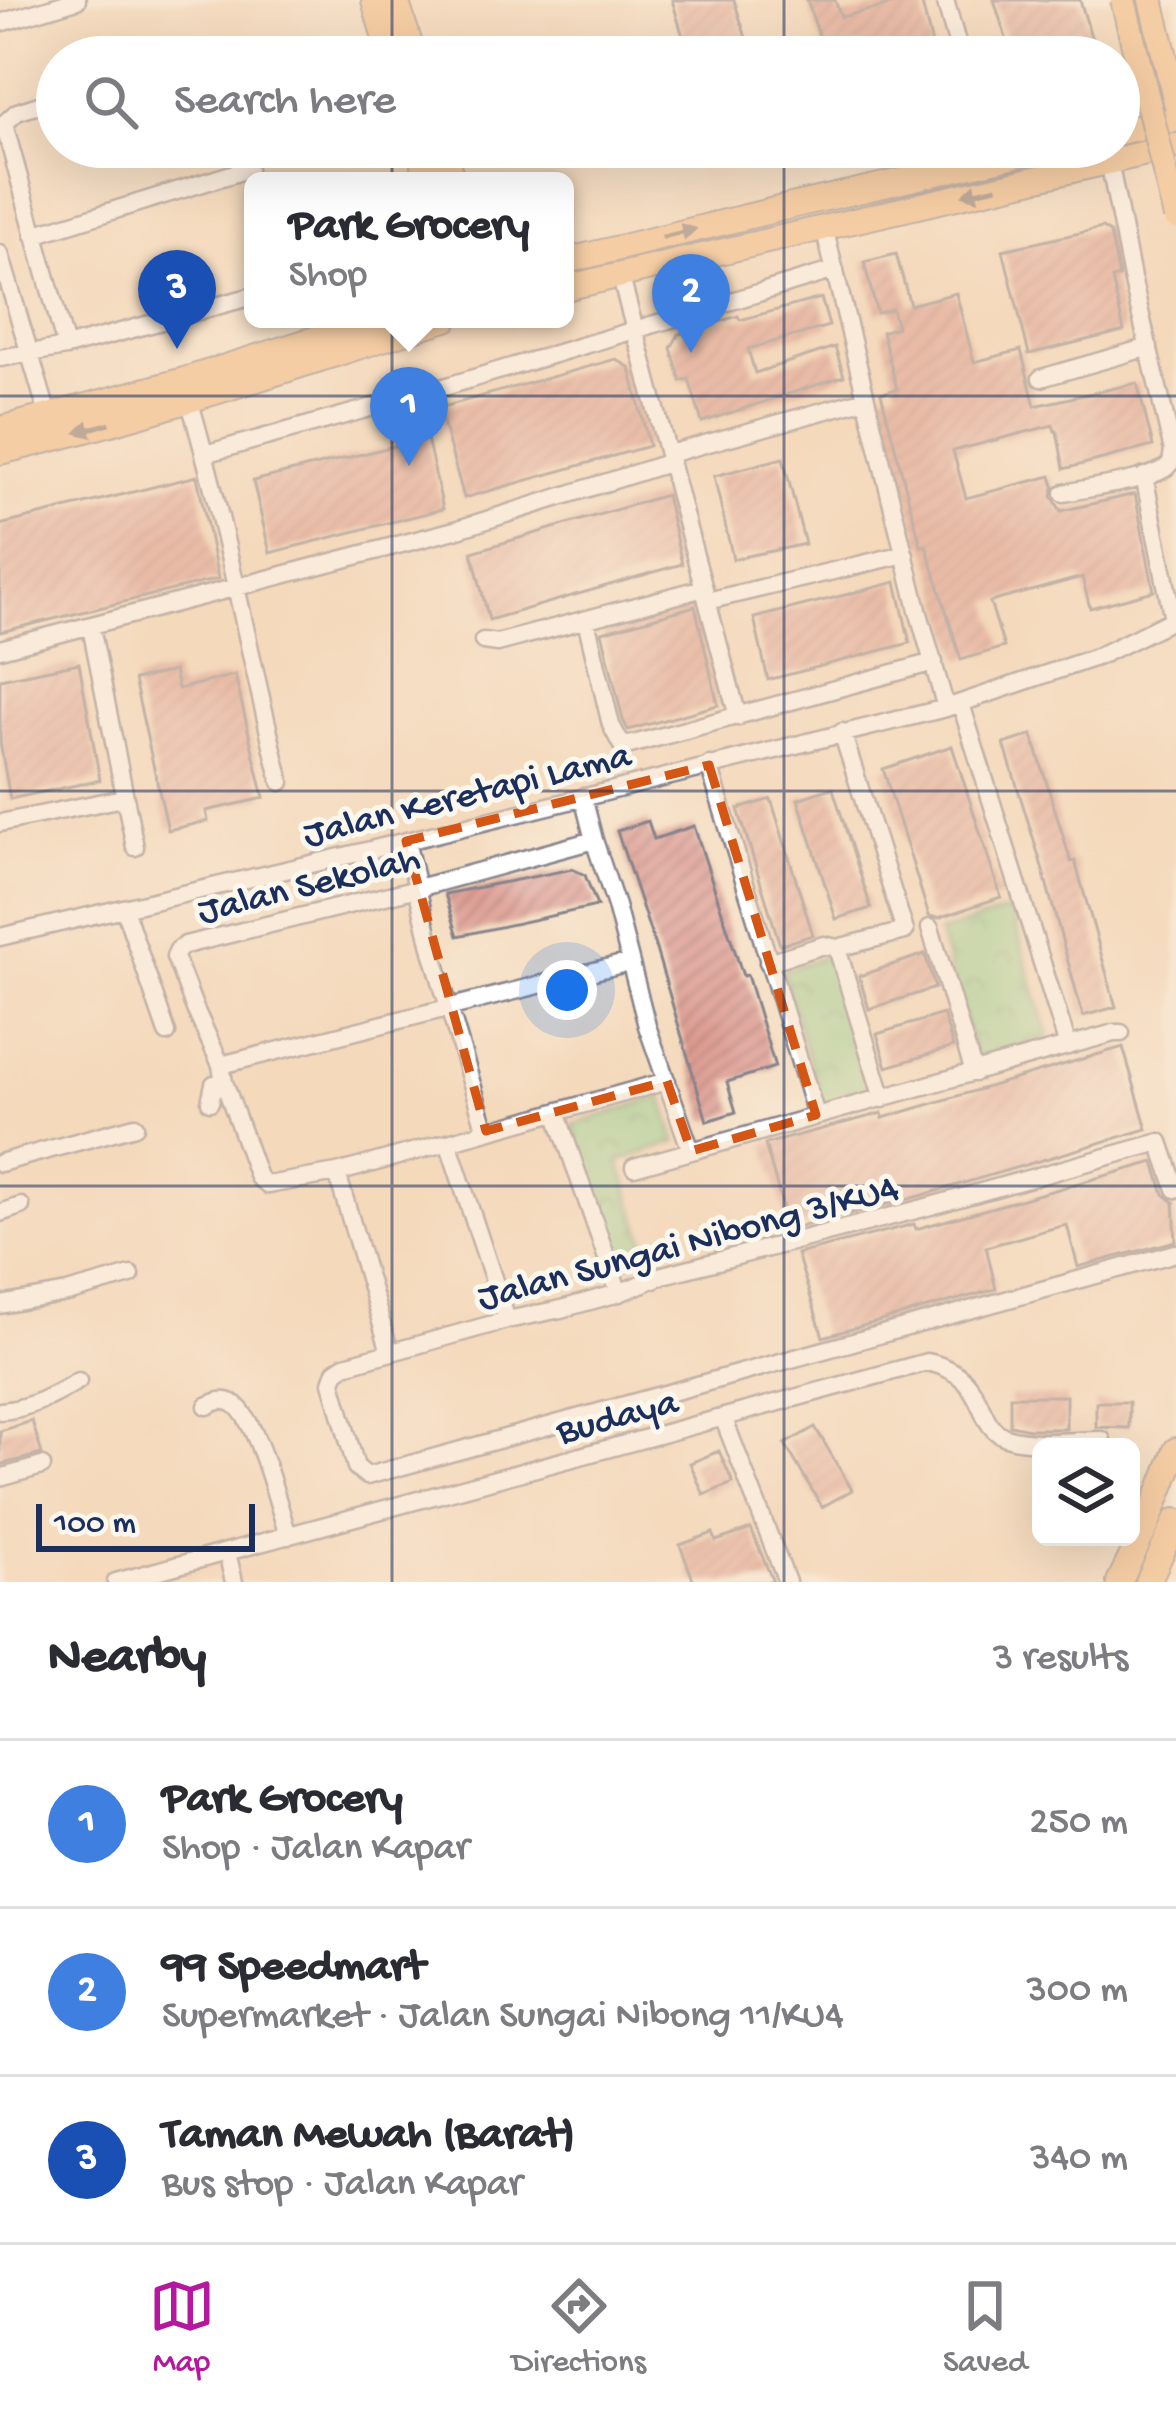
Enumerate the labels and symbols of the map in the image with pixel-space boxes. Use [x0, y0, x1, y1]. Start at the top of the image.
one-way arrow [962, 182, 999, 201]
one-way arrow [660, 223, 697, 242]
pin: 3 [138, 250, 216, 349]
pin: 2 [652, 254, 730, 353]
pin: 1 [370, 367, 448, 466]
one-way arrow [75, 420, 111, 438]
street label: Jalan Keretapi Lama [299, 735, 637, 861]
street label: Jalan Sekolah [194, 838, 426, 938]
your location [537, 960, 597, 1020]
street label: Jalan Sungai Nibong 3/KU4 [473, 1167, 904, 1324]
street label: Budaya [551, 1381, 685, 1458]
scale bar [36, 1498, 255, 1551]

